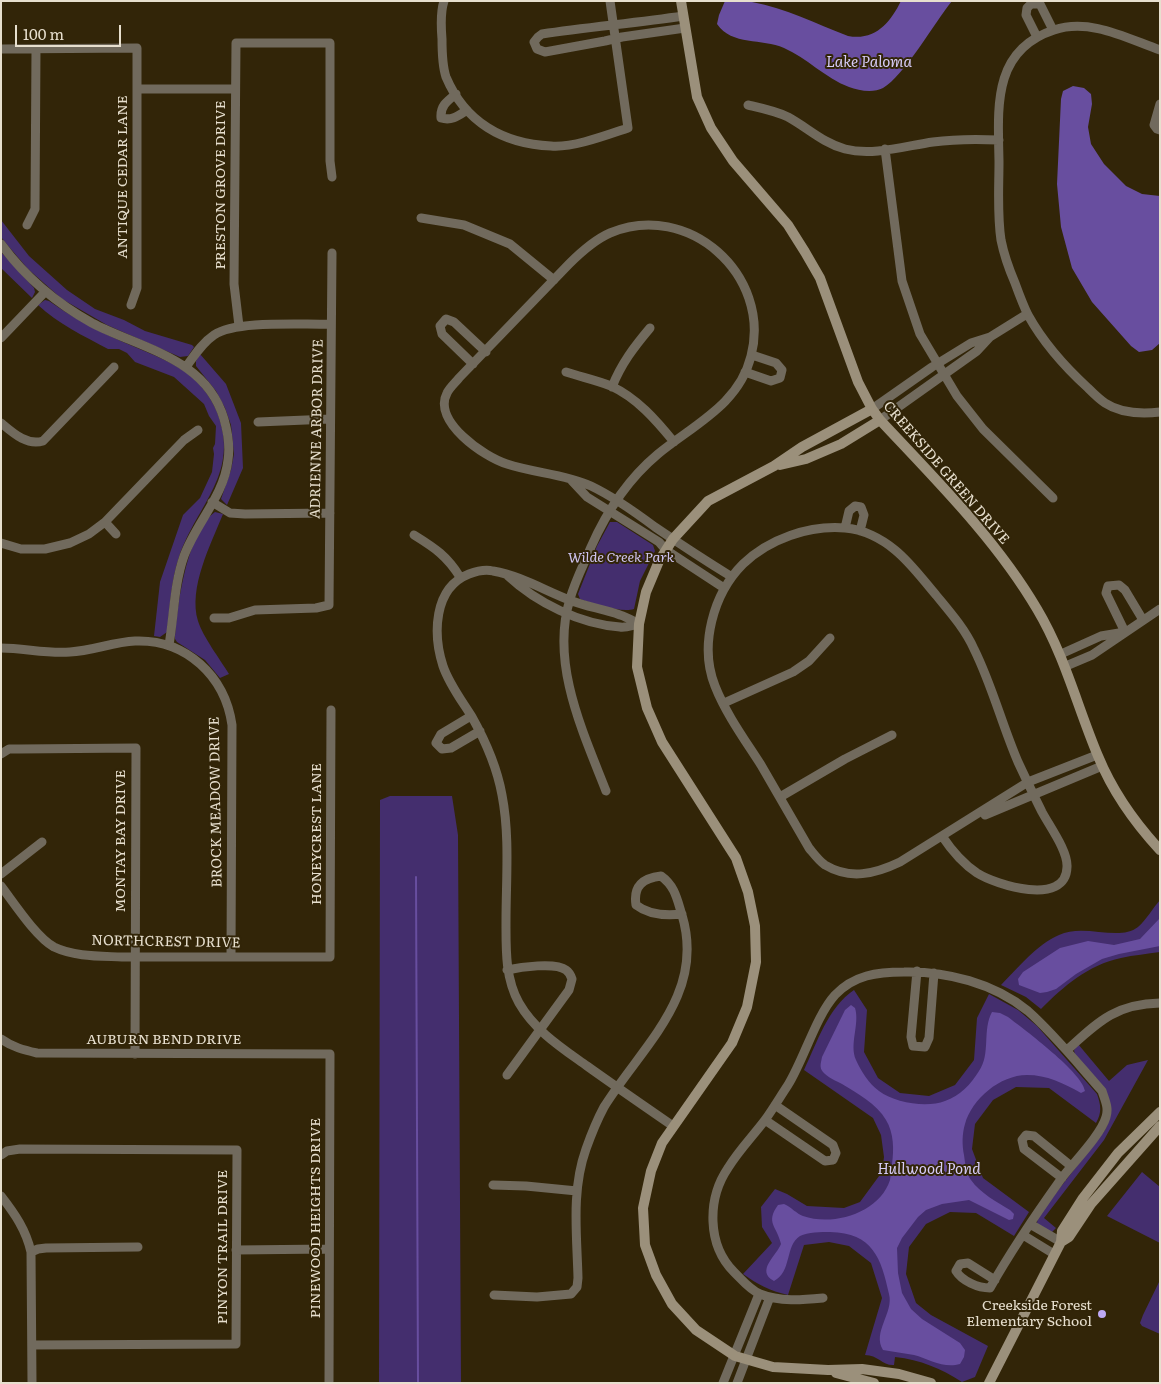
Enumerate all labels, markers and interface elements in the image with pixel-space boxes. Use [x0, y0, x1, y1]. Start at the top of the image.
scale bar [18, 15, 124, 47]
text: 100 m [23, 22, 64, 45]
water label: Lake Paloma [826, 54, 912, 72]
street label: ANTIQUE CEDAR LANE [115, 95, 131, 259]
street label: PRESTON GROVE DRIVE [213, 100, 229, 270]
street label: ADRIENNE ARBOR DRIVE [307, 339, 327, 519]
street label: CREEKSIDE GREEN DRIVE [879, 398, 1013, 548]
park label: Wilde Creek Park [568, 550, 674, 566]
street label: BROCK MEADOW DRIVE [206, 716, 226, 888]
street label: HONEYCREST LANE [309, 763, 325, 905]
street label: MONTAY BAY DRIVE [113, 769, 129, 913]
street label: NORTHCREST DRIVE [91, 932, 241, 952]
street label: AUBURN BEND DRIVE [86, 1032, 242, 1048]
street label: PINEWOOD HEIGHTS DRIVE [308, 1118, 324, 1318]
water label: Hullwood Pond [877, 1161, 981, 1179]
street label: PINYON TRAIL DRIVE [215, 1170, 231, 1324]
place label: Creekside Forest Elementary School [966, 1298, 1092, 1330]
marker: Creekside Forest Elementary School [1096, 1308, 1108, 1320]

